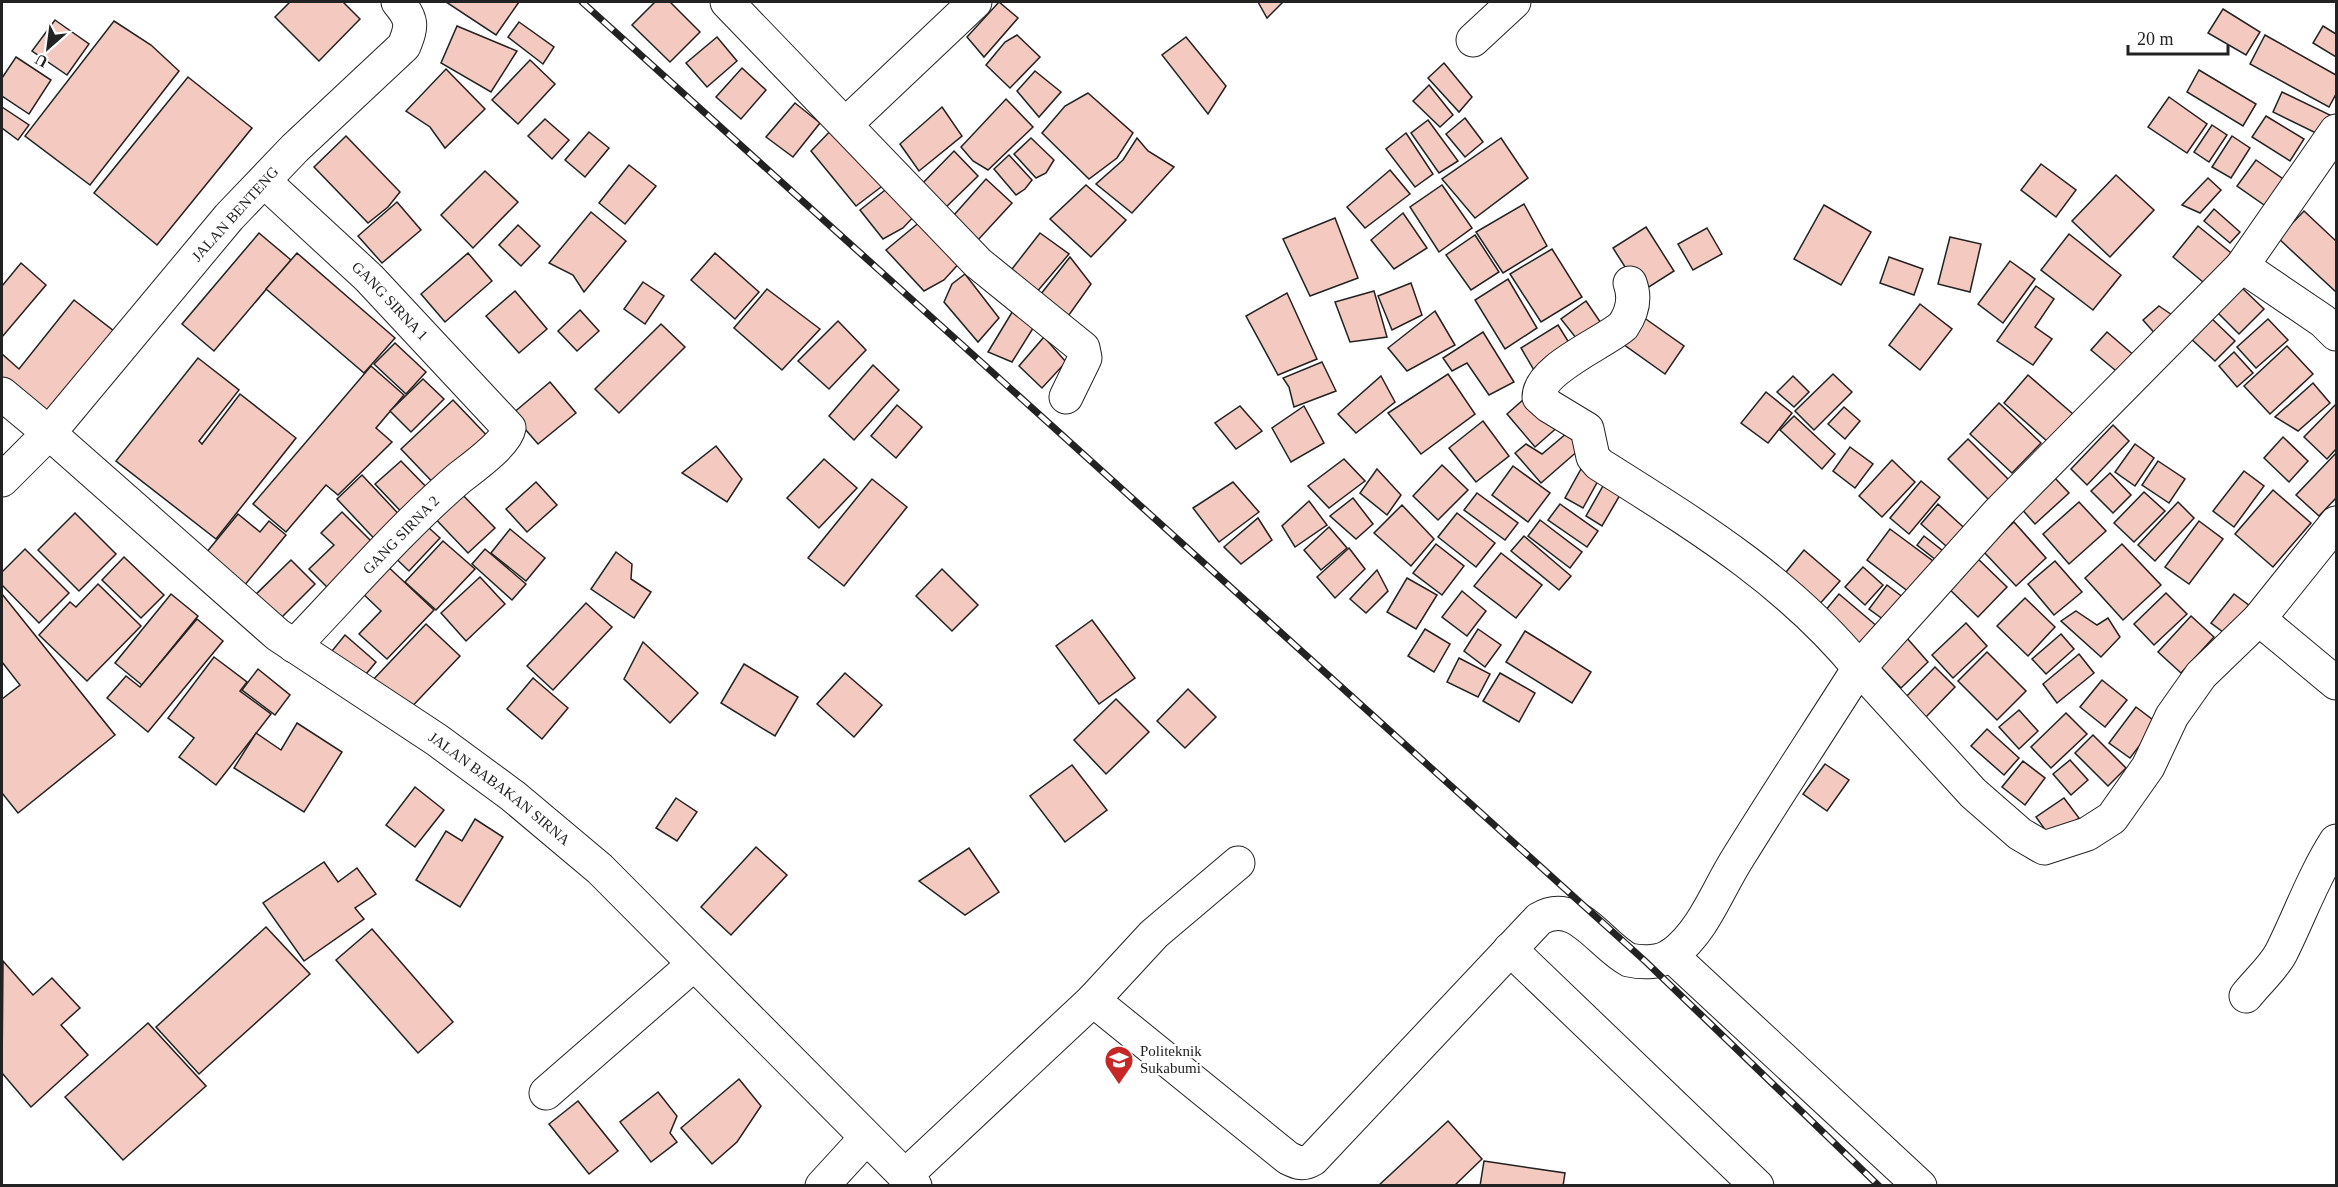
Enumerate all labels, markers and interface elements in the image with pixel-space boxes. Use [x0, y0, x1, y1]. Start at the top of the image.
north arrow [18, 18, 78, 78]
scale bar [2128, 18, 2228, 56]
text: 20 m [2137, 29, 2174, 49]
text: U [32, 50, 50, 71]
street label: JALAN BENTENG [188, 163, 282, 264]
street label: GANG SIRNA 1 [349, 258, 431, 344]
street label: GANG SIRNA 2 [360, 493, 442, 577]
street label: JALAN BABAKAN SIRNA [426, 729, 573, 848]
place label: Politeknik Sukabumi [1140, 1043, 1202, 1076]
school or university icon: Politeknik Sukabumi [1103, 1044, 1135, 1086]

